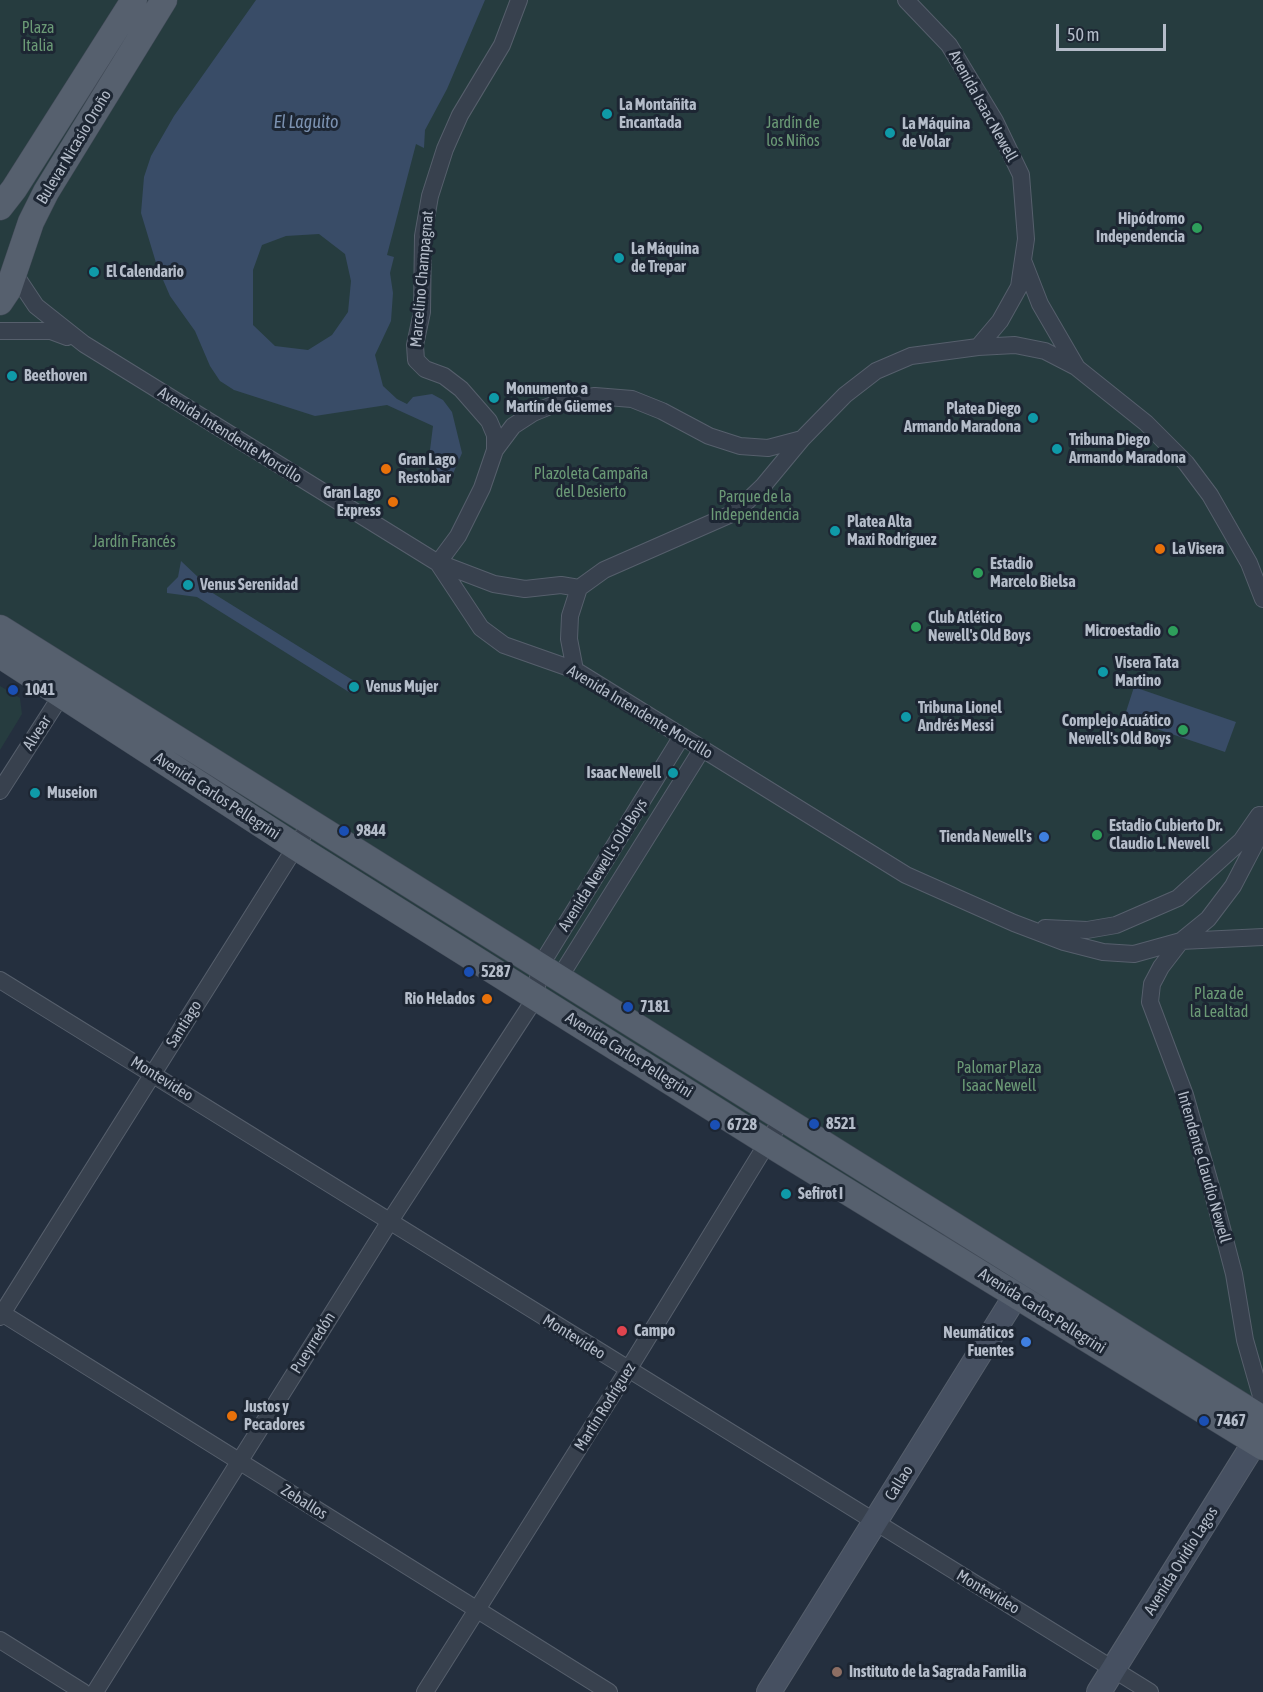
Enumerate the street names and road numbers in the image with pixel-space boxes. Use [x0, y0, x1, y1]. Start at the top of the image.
street label: Avenida Isaac Newell [944, 47, 1022, 165]
street label: Bulevar Nicasio Oroño [32, 86, 116, 208]
street label: Marcelino Champagnat [406, 210, 438, 348]
street label: Avenida Intendente Morcillo [154, 383, 306, 487]
street label: Avenida Intendente Morcillo [564, 661, 716, 763]
street label: Alvear [19, 712, 55, 754]
street label: Avenida Carlos Pellegrini [150, 748, 284, 844]
street label: Avenida Newell's Old Boys [554, 795, 652, 935]
street label: Santiago [162, 997, 206, 1051]
street label: Avenida Carlos Pellegrini [562, 1008, 696, 1102]
street label: Montevideo [127, 1052, 197, 1106]
street label: Intendente Claudio Newell [1173, 1089, 1235, 1245]
street label: Avenida Carlos Pellegrini [975, 1264, 1109, 1358]
street label: Pueyrredón [287, 1309, 339, 1377]
street label: Montevideo [539, 1310, 609, 1364]
street label: Martín Rodríguez [570, 1359, 640, 1455]
street label: Callao [881, 1462, 917, 1504]
street label: Zeballos [277, 1480, 331, 1524]
street label: Avenida Ovidio Lagos [1140, 1503, 1222, 1619]
street label: Montevideo [953, 1566, 1023, 1618]

